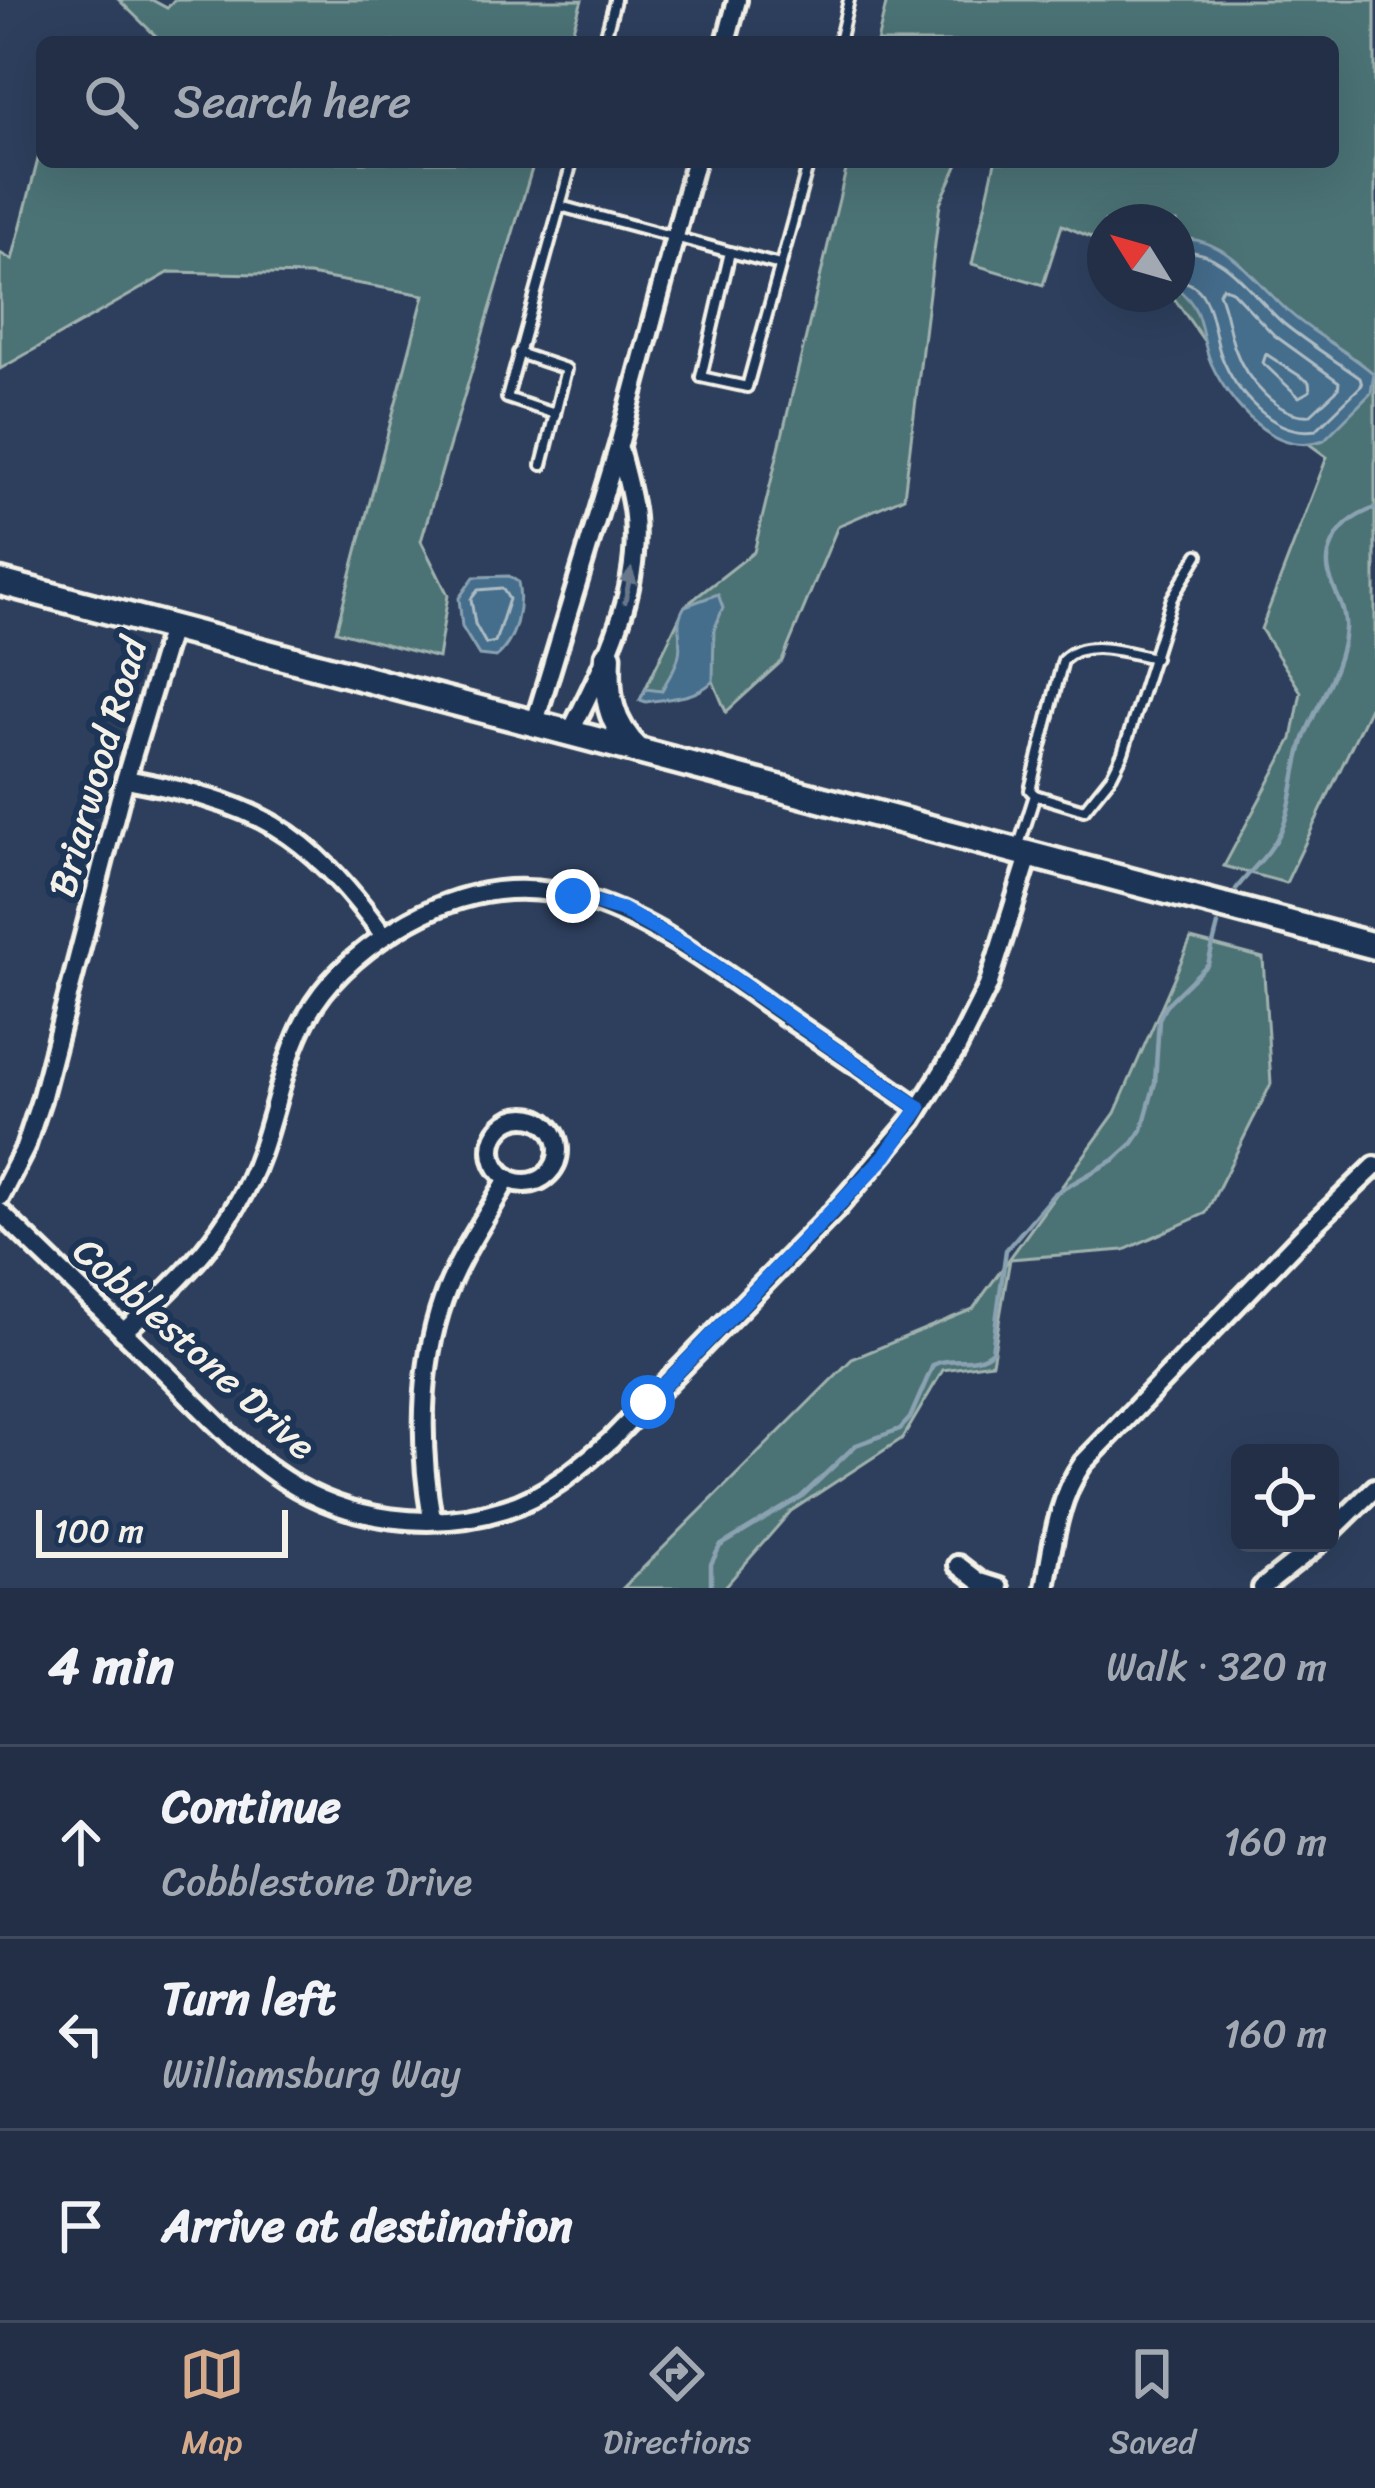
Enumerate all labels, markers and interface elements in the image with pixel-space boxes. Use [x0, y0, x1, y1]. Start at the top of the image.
search box [36, 36, 1339, 168]
text: Search here [174, 62, 411, 142]
icon: search [78, 69, 144, 135]
north arrow [1087, 204, 1195, 312]
one-way arrow [619, 566, 638, 604]
street label: Briarwood Road [27, 627, 168, 905]
route end [546, 869, 600, 923]
street label: Cobblestone Drive [57, 1219, 333, 1478]
route start [621, 1375, 675, 1429]
map controls [1231, 1444, 1339, 1552]
button: locate [1231, 1444, 1339, 1552]
text: 100 m [54, 1502, 144, 1560]
scale bar [36, 1504, 288, 1557]
text: 4 min [48, 1621, 174, 1711]
text: Walk · 320 m [1106, 1632, 1327, 1701]
text: Continue [162, 1767, 341, 1847]
text: 160 m [1223, 1807, 1327, 1876]
icon: ahead [48, 1809, 114, 1875]
text: Cobblestone Drive [162, 1847, 472, 1916]
text: Turn left [162, 1959, 335, 2039]
text: 160 m [1223, 1999, 1327, 2068]
icon: left [48, 2001, 114, 2067]
text: Williamsburg Way [162, 2039, 461, 2108]
text: Arrive at destination [162, 2186, 572, 2266]
icon: arrive [48, 2193, 114, 2259]
tab: Map [179, 2341, 245, 2471]
tab: Directions [603, 2341, 751, 2471]
tab: Saved [1109, 2341, 1196, 2471]

